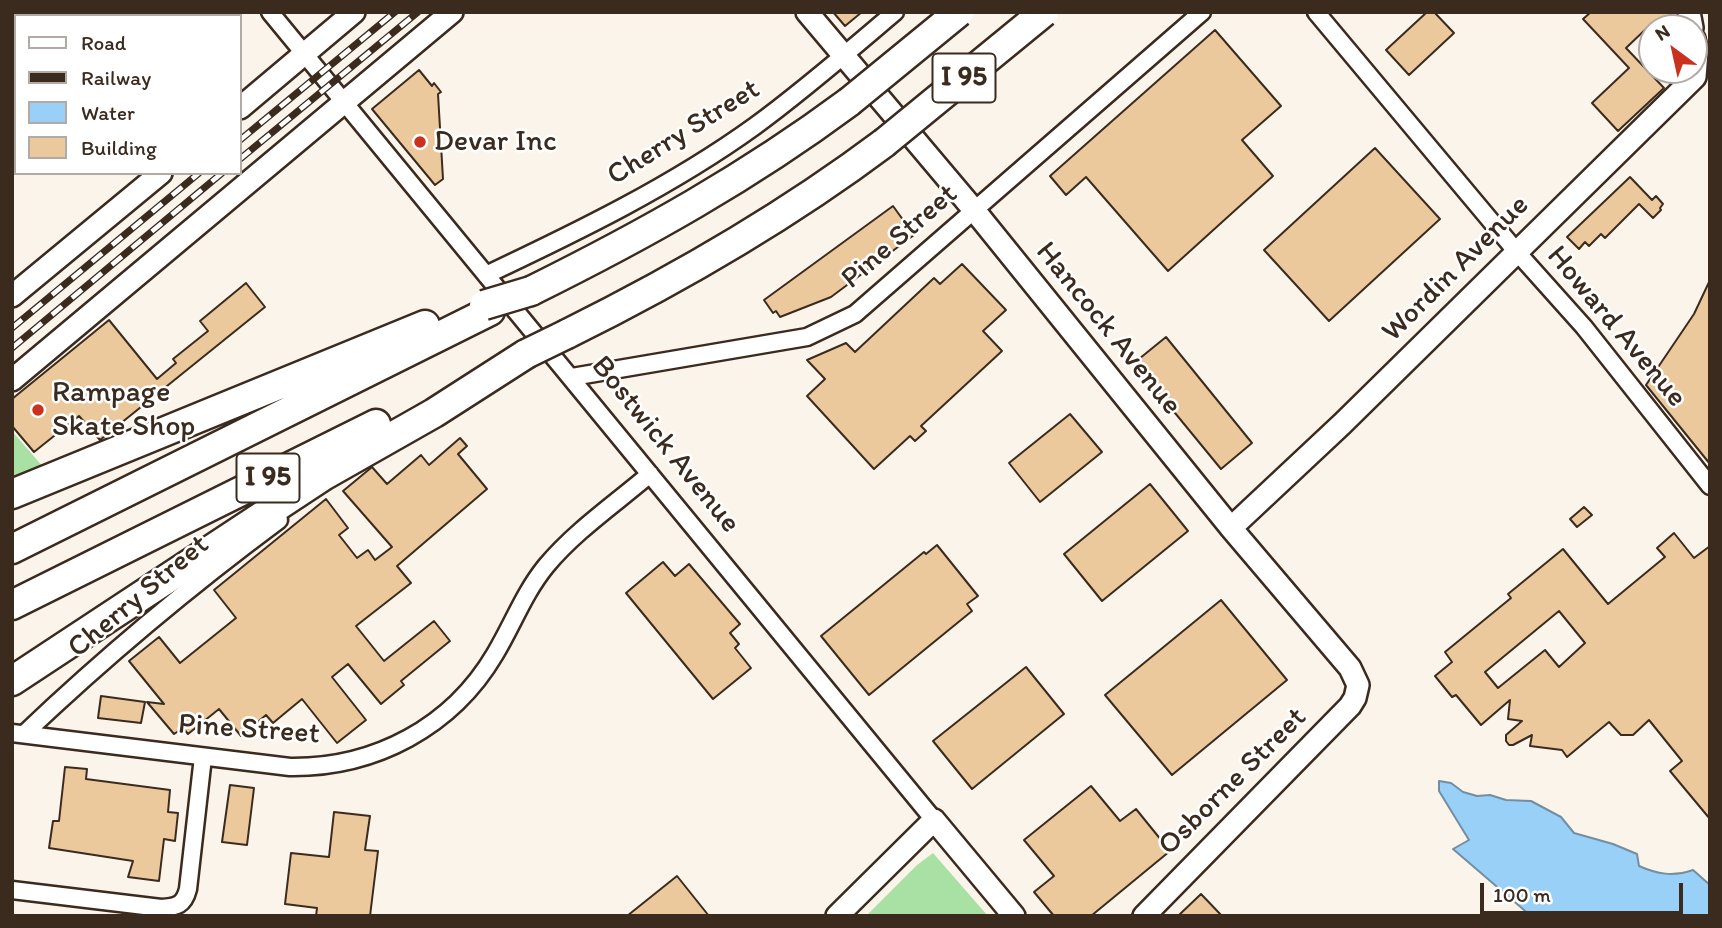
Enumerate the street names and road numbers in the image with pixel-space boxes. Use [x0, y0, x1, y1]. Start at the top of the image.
road number: I 95 [932, 54, 996, 102]
street label: Cherry Street [601, 72, 767, 194]
street label: Pine Street [835, 177, 965, 297]
street label: Wordin Avenue [1375, 188, 1537, 350]
street label: Hancock Avenue [1027, 235, 1189, 423]
street label: Howard Avenue [1538, 239, 1694, 415]
street label: Bostwick Avenue [583, 349, 747, 541]
road number: I 95 [236, 454, 300, 503]
street label: Cherry Street [61, 528, 217, 666]
street label: Osborne Street [1151, 700, 1315, 864]
street label: Pine Street [177, 707, 321, 753]

